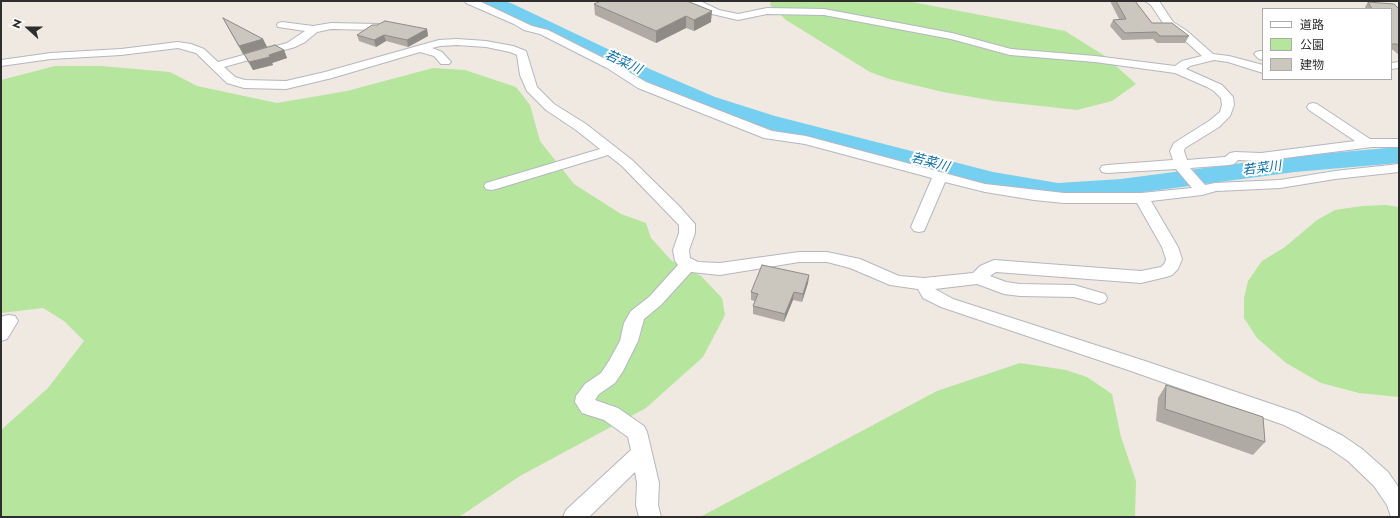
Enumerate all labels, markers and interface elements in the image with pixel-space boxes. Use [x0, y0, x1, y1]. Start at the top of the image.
north arrow [8, 8, 48, 48]
legend [1262, 8, 1392, 80]
text: 道路 [1300, 16, 1324, 34]
text: N [8, 17, 26, 31]
text: 公園 [1300, 36, 1324, 54]
water label: 若菜川 [602, 48, 644, 78]
text: 建物 [1300, 56, 1324, 74]
water label: 若菜川 [909, 150, 951, 176]
water label: 若菜川 [1242, 159, 1282, 179]

